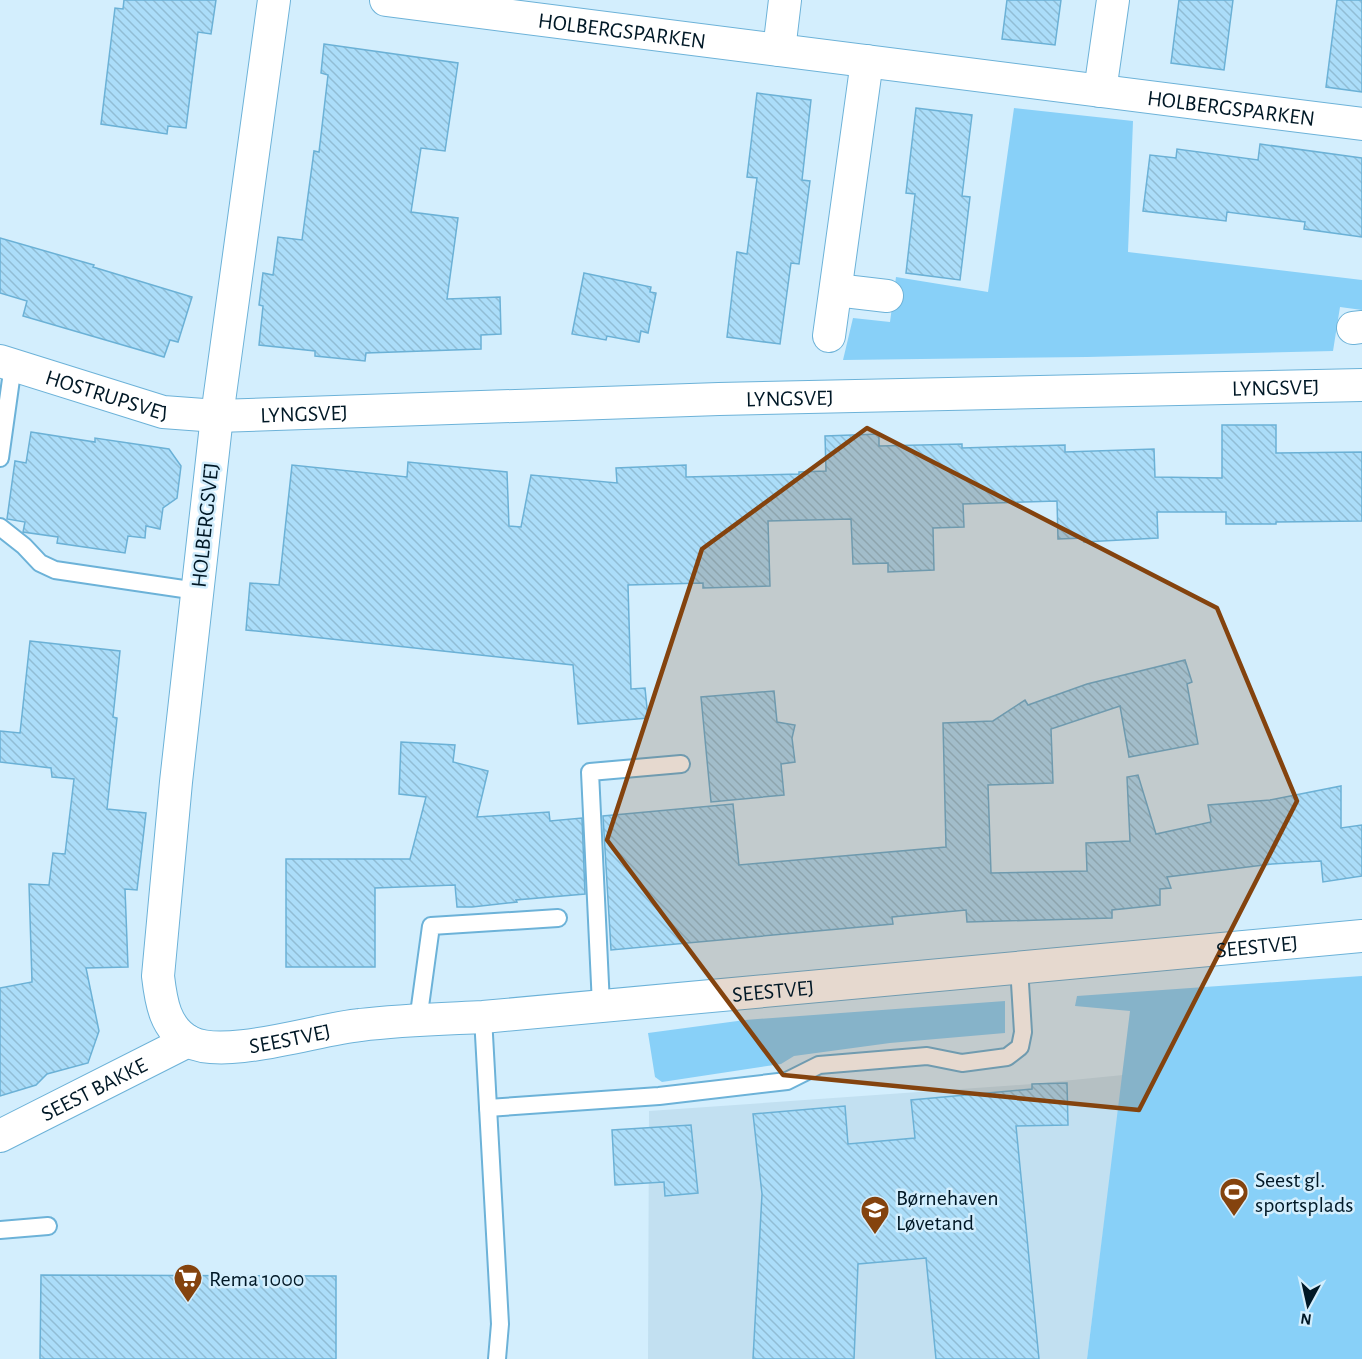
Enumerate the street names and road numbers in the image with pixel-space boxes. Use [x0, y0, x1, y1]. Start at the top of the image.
street label: HOLBERGSPARKEN [537, 9, 707, 53]
street label: HOLBERGSPARKEN [1146, 87, 1316, 130]
street label: HOSTRUPSVEJ [43, 366, 168, 424]
street label: LYNGSVEJ [1232, 376, 1320, 400]
street label: LYNGSVEJ [746, 387, 834, 410]
street label: LYNGSVEJ [260, 402, 348, 427]
street label: HOLBERGSVEJ [187, 461, 222, 589]
street label: SEESTVEJ [1215, 932, 1299, 961]
street label: SEESTVEJ [731, 977, 815, 1006]
street label: SEESTVEJ [248, 1020, 333, 1057]
street label: SEEST BAKKE [38, 1054, 151, 1125]

